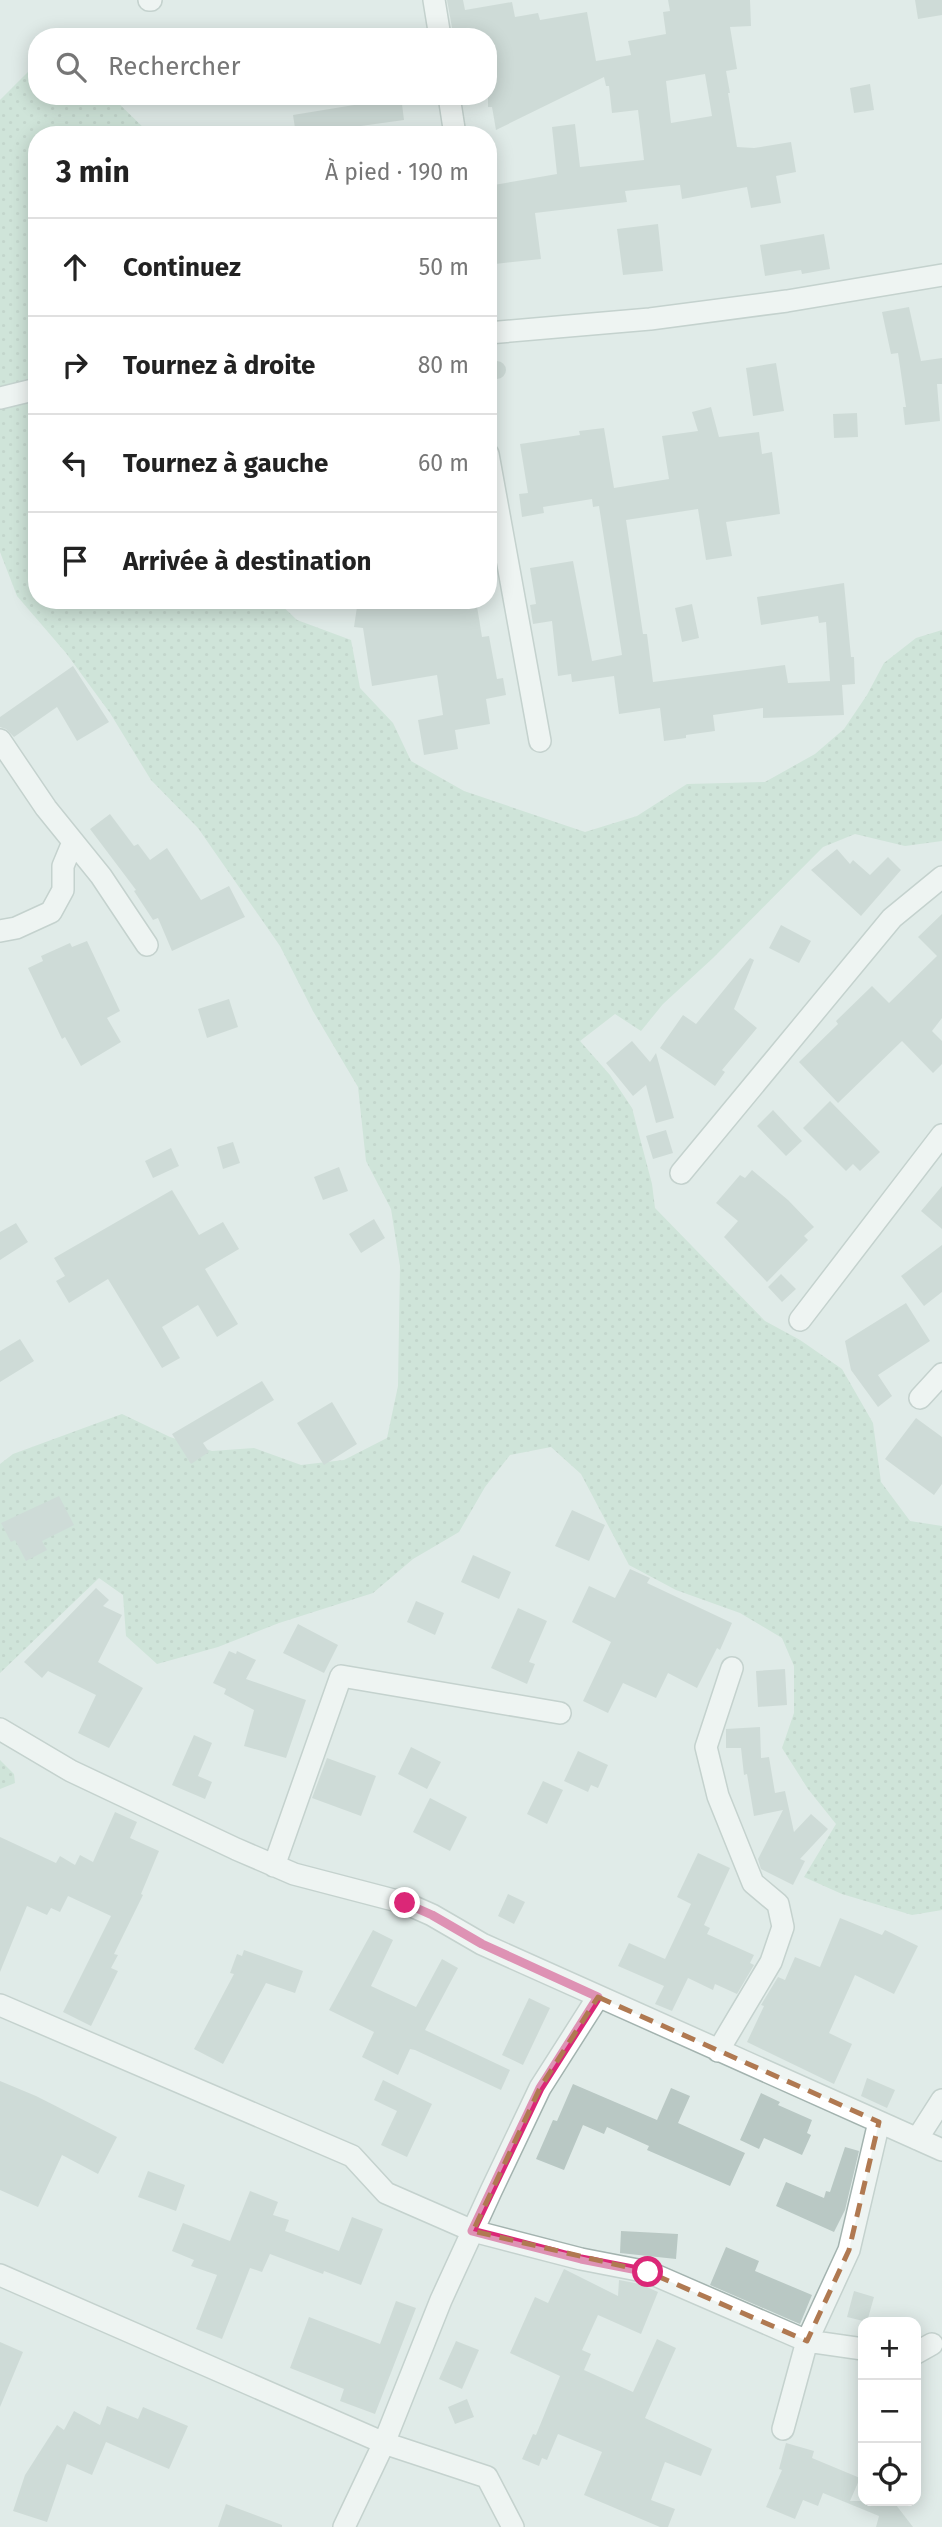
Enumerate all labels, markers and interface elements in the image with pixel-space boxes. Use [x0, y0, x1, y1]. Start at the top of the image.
search box [28, 28, 497, 105]
icon: search [52, 48, 90, 86]
text: Rechercher [108, 51, 240, 82]
text: 3 min [56, 154, 130, 190]
text: À pied · 190 m [325, 158, 469, 186]
icon: ahead [56, 248, 94, 286]
text: Continuez [123, 252, 241, 283]
text: 50 m [419, 253, 469, 281]
icon: right [56, 346, 94, 384]
text: Tournez à droite [123, 350, 315, 381]
text: 80 m [418, 351, 469, 379]
icon: left [56, 444, 94, 482]
text: Tournez à gauche [123, 448, 328, 479]
text: 60 m [418, 449, 469, 477]
icon: arrive [56, 542, 94, 580]
text: Arrivée à destination [123, 546, 372, 577]
route end [389, 1887, 420, 1918]
route start [632, 2256, 663, 2287]
map controls [858, 2317, 921, 2506]
button: + [858, 2317, 921, 2380]
button: − [858, 2380, 921, 2443]
button: locate [858, 2443, 921, 2506]

